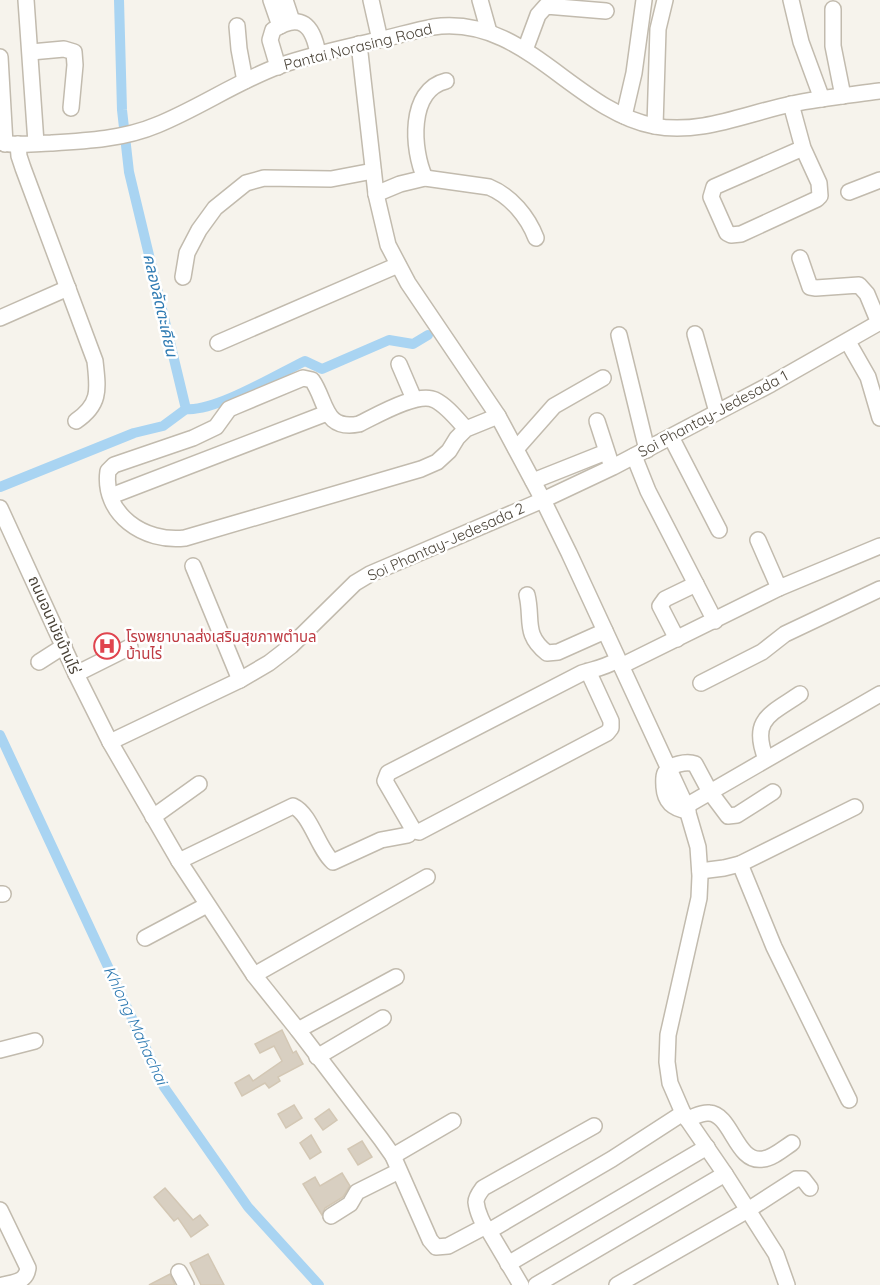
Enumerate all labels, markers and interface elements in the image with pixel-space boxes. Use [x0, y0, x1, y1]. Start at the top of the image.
street label: Pantai Norasing Road [282, 19, 434, 74]
water label: คลองลัดตะเคียน [139, 252, 183, 360]
street label: Soi Phantay-Jedesada 1 [634, 366, 791, 461]
street label: Soi Phantay-Jedesada 2 [364, 498, 527, 585]
street label: ถนนอนามัยบ้านไร่ [24, 573, 85, 677]
place label: โรงพยาบาลส่งเสริมสุขภาพตำบล บ้านไร่ [126, 627, 317, 663]
hospital icon: โรงพยาบาลส่งเสริมสุขภาพตำบล บ้านไร่ [92, 631, 122, 661]
water label: Khlong Mahachai [100, 962, 173, 1089]

